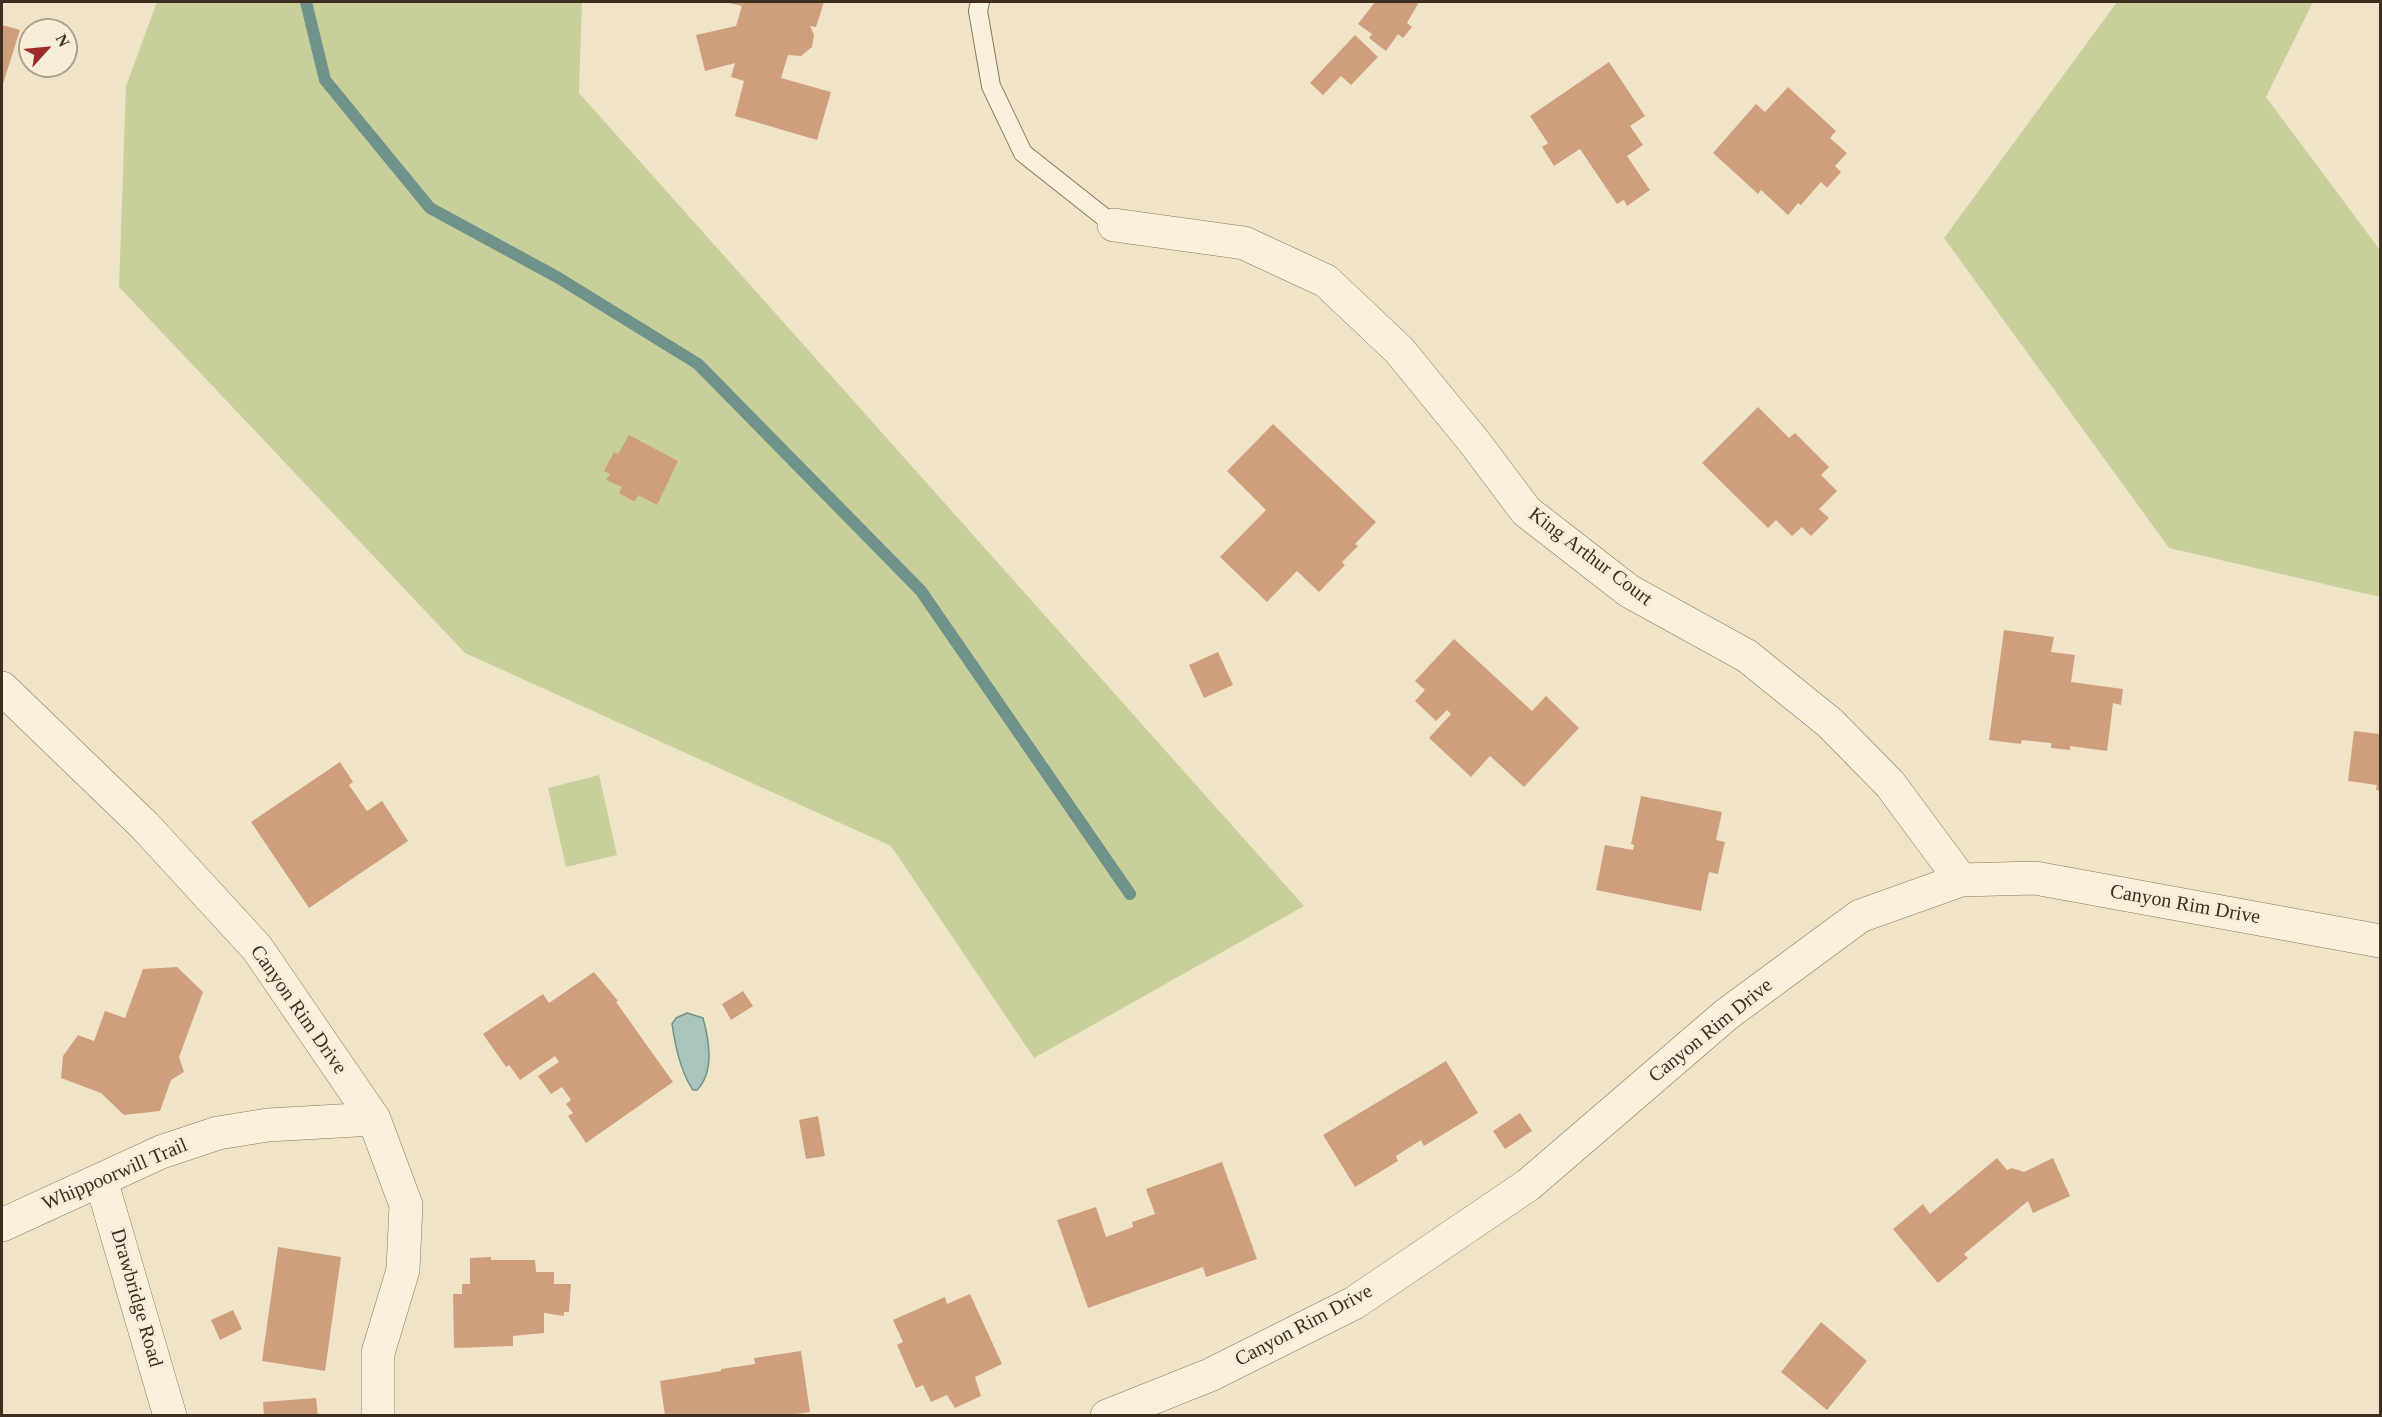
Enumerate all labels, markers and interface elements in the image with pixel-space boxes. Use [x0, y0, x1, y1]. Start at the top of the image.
north arrow [18, 18, 78, 78]
text: N [53, 31, 73, 50]
street label: King Arthur Court [1523, 503, 1657, 611]
street label: Canyon Rim Drive [2108, 880, 2262, 930]
street label: Canyon Rim Drive [245, 941, 351, 1079]
street label: Canyon Rim Drive [1644, 974, 1778, 1088]
street label: Whippoorwill Trail [39, 1134, 191, 1216]
street label: Drawbridge Road [105, 1226, 167, 1370]
street label: Canyon Rim Drive [1231, 1280, 1377, 1372]

